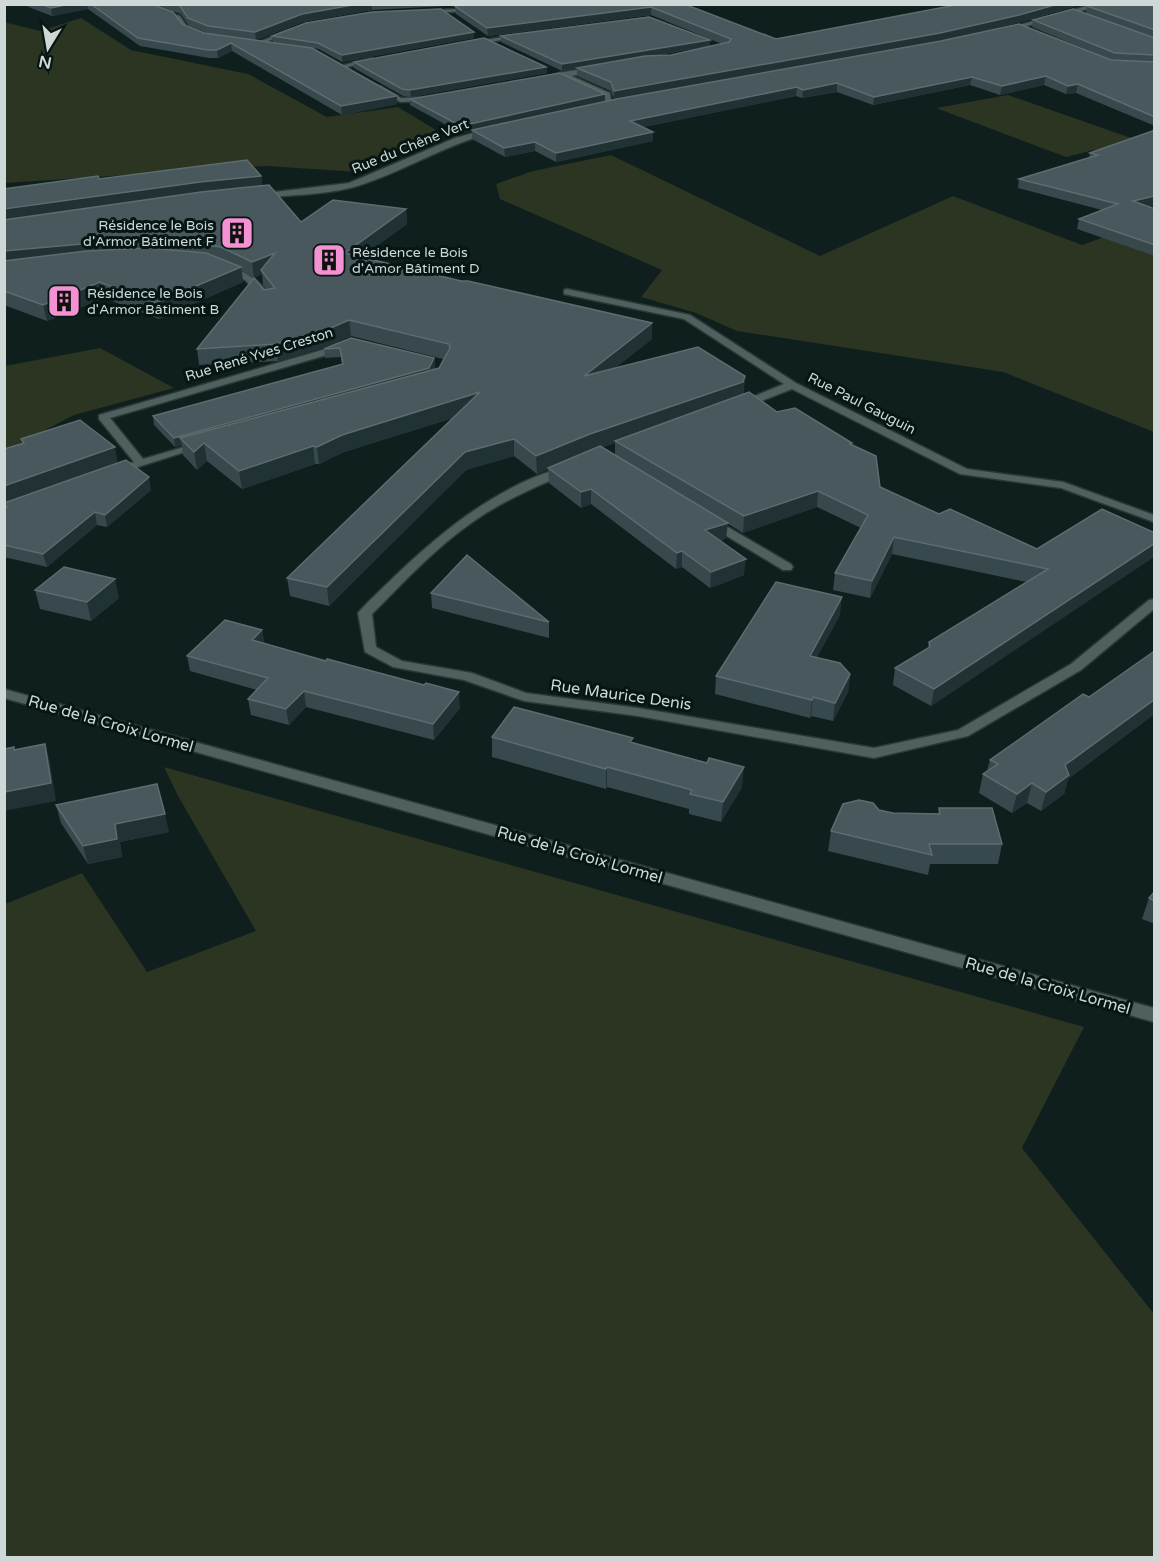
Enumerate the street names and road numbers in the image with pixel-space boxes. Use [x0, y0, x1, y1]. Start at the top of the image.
street label: Rue du Chêne Vert [349, 115, 472, 178]
street label: Rue René Yves Creston [183, 324, 335, 385]
street label: Rue Paul Gauguin [805, 369, 919, 438]
street label: Rue Maurice Denis [549, 675, 693, 715]
street label: Rue de la Croix Lormel [26, 691, 196, 757]
street label: Rue de la Croix Lormel [495, 822, 665, 888]
street label: Rue de la Croix Lormel [963, 953, 1133, 1019]

